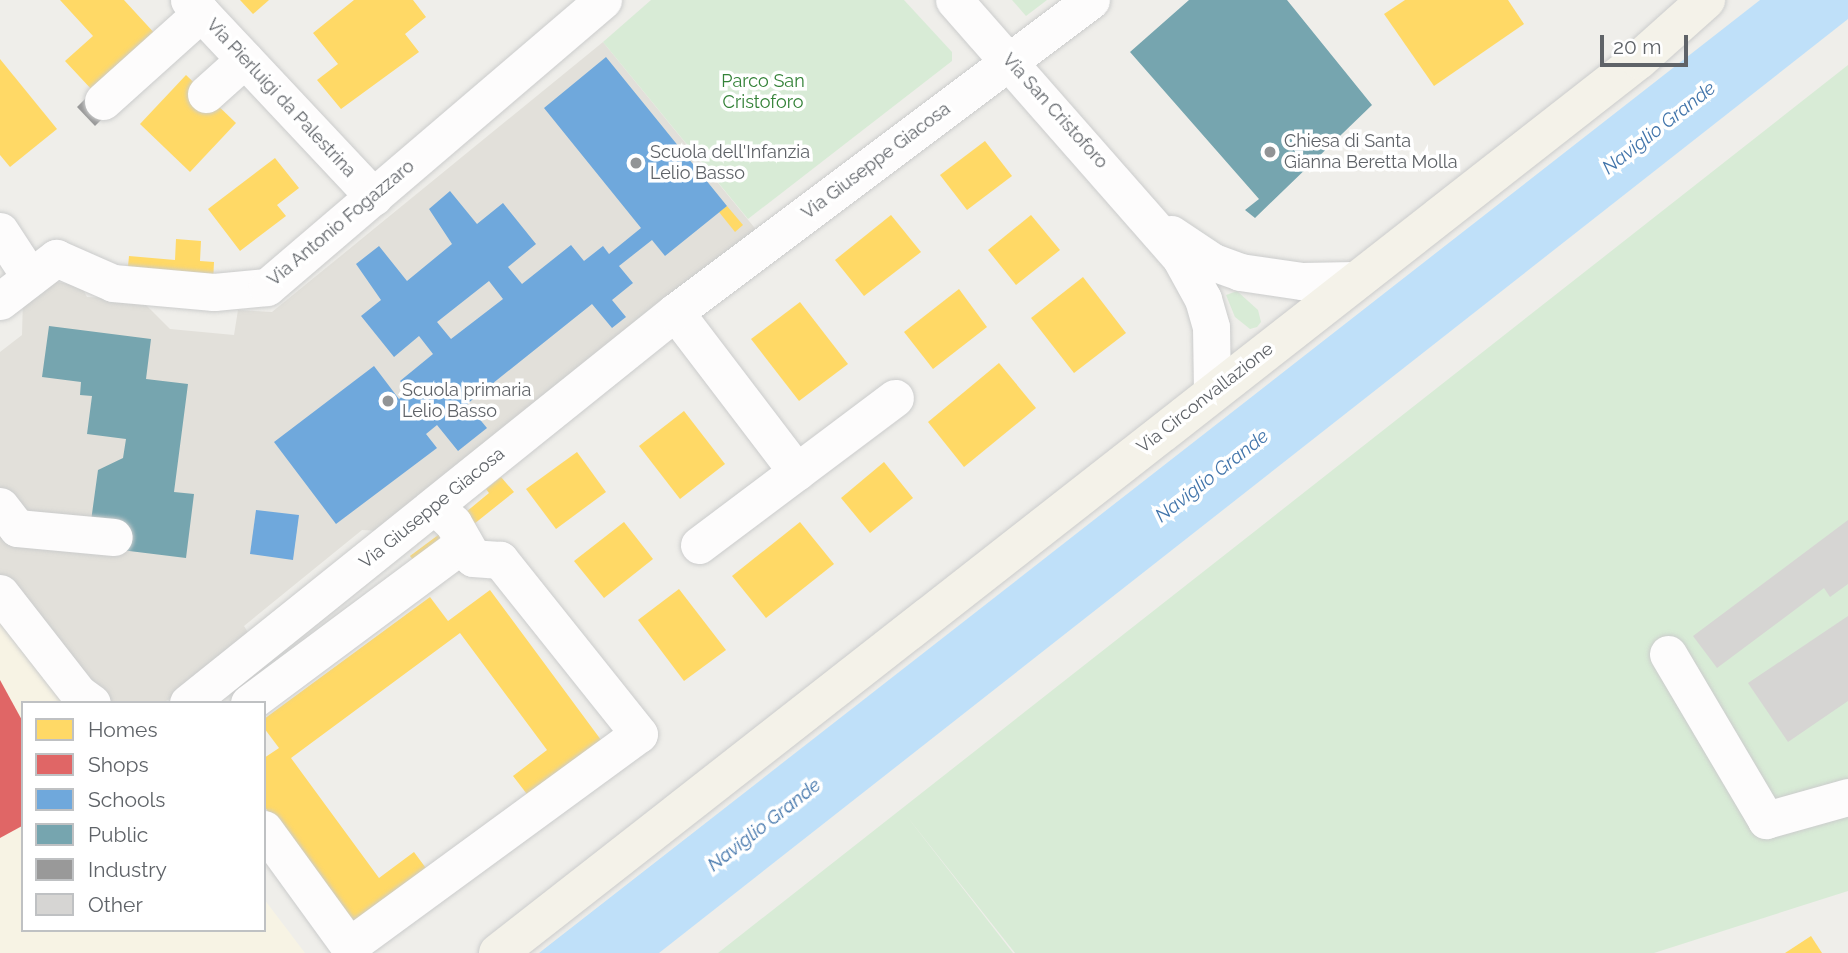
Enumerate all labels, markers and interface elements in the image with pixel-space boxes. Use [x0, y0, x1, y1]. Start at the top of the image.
street label: Via Pierluigi da Palestrina [202, 14, 360, 182]
scale bar [1603, 21, 1690, 65]
text: 20 m [1613, 34, 1661, 59]
street label: Via San Cristoforo [998, 49, 1112, 173]
park label: Parco San Cristoforo [721, 71, 805, 114]
water label: Naviglio Grande [1598, 77, 1720, 179]
street label: Via Giuseppe Giacosa [798, 98, 954, 224]
place label: Chiesa di Santa Gianna Beretta Molla [1284, 131, 1457, 174]
place label: Scuola dell'Infanzia Lelio Basso [650, 142, 810, 184]
marker: Chiesa di Santa Gianna Beretta Molla [1262, 144, 1278, 160]
street label: Via Antonio Fogazzaro [263, 155, 419, 291]
marker: Scuola dell'Infanzia Lelio Basso [628, 155, 644, 171]
street label: Via Circonvallazione [1133, 338, 1277, 458]
place label: Scuola primaria Lelio Basso [402, 380, 531, 422]
marker: Scuola primaria Lelio Basso [380, 393, 396, 409]
water label: Naviglio Grande [1151, 425, 1273, 527]
street label: Via Giuseppe Giacosa [355, 443, 509, 573]
legend [21, 701, 266, 932]
text: Homes [88, 717, 158, 742]
text: Shops [88, 752, 149, 777]
water label: Naviglio Grande [703, 774, 825, 876]
text: Schools [88, 787, 165, 812]
text: Public [88, 822, 148, 847]
text: Industry [88, 857, 167, 882]
text: Other [88, 892, 143, 917]

